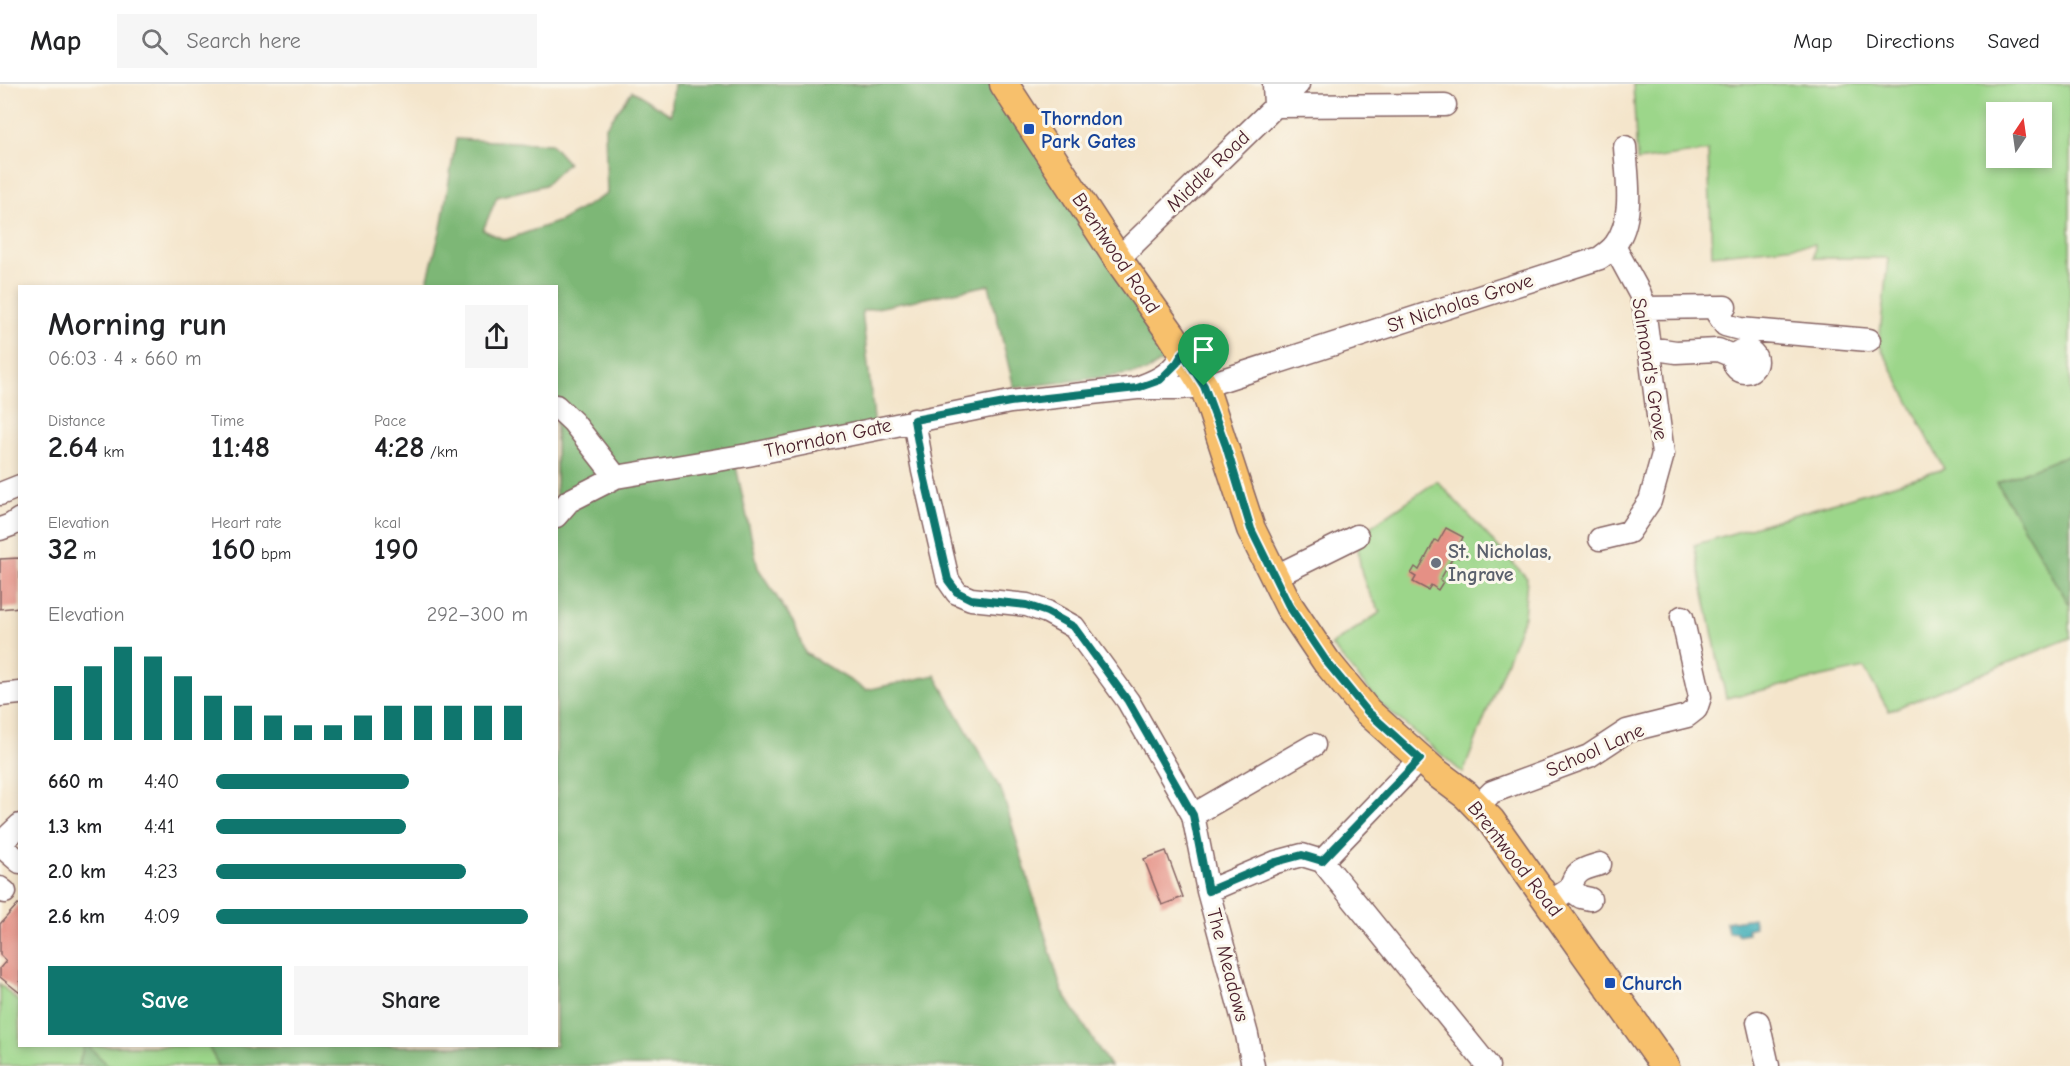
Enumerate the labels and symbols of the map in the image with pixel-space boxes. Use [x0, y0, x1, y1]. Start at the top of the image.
north arrow [1986, 102, 2052, 168]
place label: Thorndon Park Gates [1041, 107, 1136, 153]
marker: Thorndon Park Gates [1022, 122, 1036, 136]
street label: Middle Road [1162, 126, 1254, 216]
street label: Brentwood Road [1067, 189, 1165, 317]
street label: St Nicholas Grove [1384, 269, 1536, 337]
street label: Salmond's Grove [1627, 296, 1673, 442]
pin [1178, 324, 1229, 386]
street label: Thorndon Gate [762, 413, 894, 463]
place label: St. Nicholas, Ingrave [1448, 540, 1552, 586]
marker: St. Nicholas, Ingrave [1429, 556, 1443, 570]
street label: School Lane [1543, 718, 1647, 782]
street label: Brentwood Road [1463, 797, 1567, 921]
street label: The Meadows [1202, 906, 1254, 1024]
place label: Church [1622, 972, 1682, 995]
marker: Church [1603, 976, 1617, 990]

